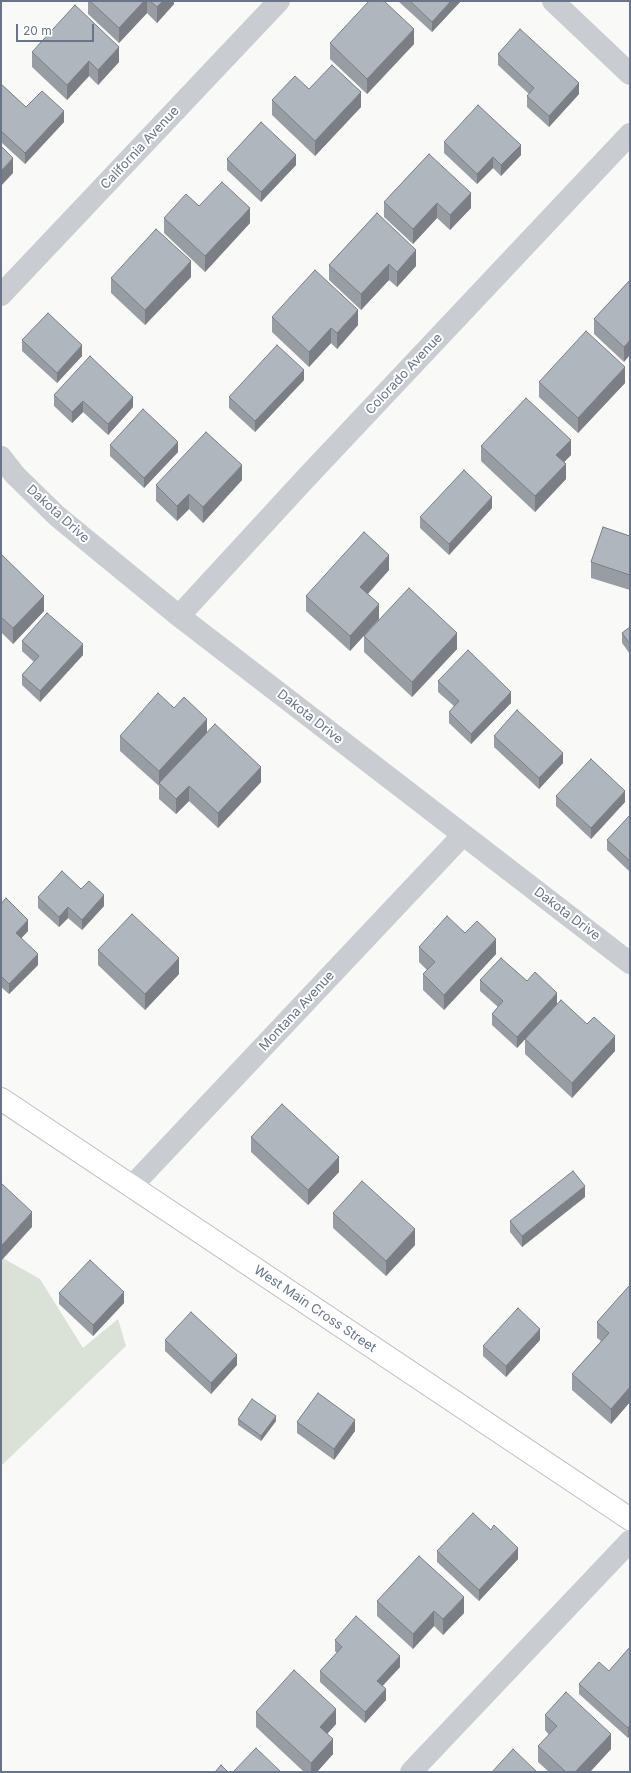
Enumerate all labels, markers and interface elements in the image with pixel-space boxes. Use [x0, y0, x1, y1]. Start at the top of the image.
scale bar [18, 16, 96, 42]
text: 20 m [23, 23, 52, 38]
street label: California Avenue [98, 103, 182, 193]
street label: Colorado Avenue [362, 330, 446, 418]
street label: Dakota Drive [23, 482, 93, 546]
street label: Dakota Drive [274, 687, 346, 747]
street label: Dakota Drive [531, 884, 603, 944]
street label: Montana Avenue [256, 968, 338, 1054]
street label: West Main Cross Street [251, 1262, 379, 1356]

